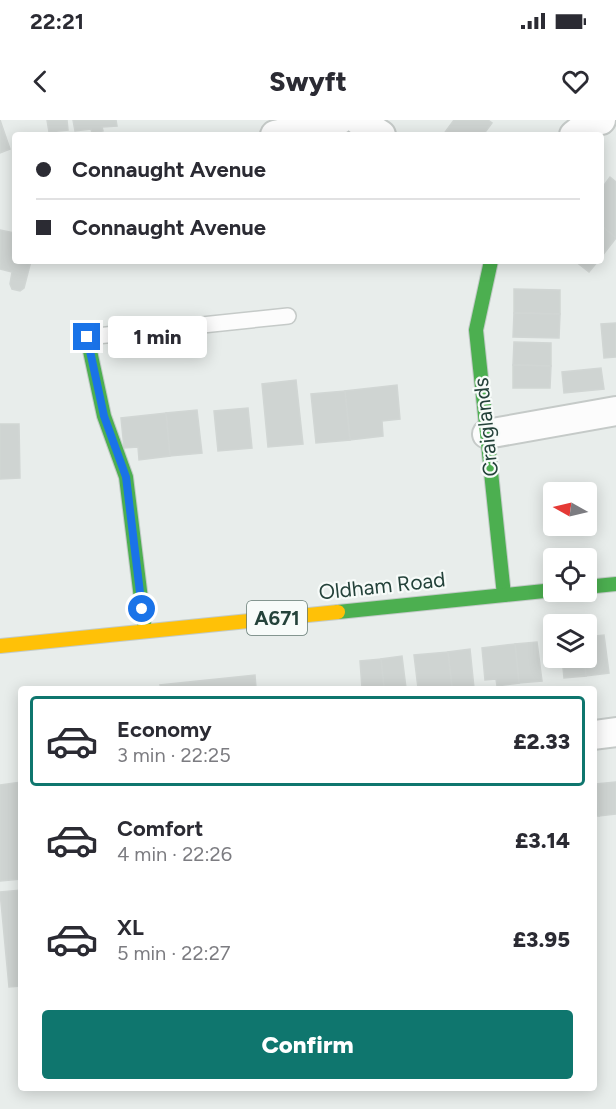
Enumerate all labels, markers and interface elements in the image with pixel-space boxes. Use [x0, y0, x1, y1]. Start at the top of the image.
text: 22:21 [30, 8, 84, 35]
icon: back [24, 65, 57, 98]
text: Swyft [269, 65, 347, 98]
icon: heart [559, 65, 592, 98]
text: Connaught Avenue [72, 156, 266, 183]
text: Connaught Avenue [72, 214, 266, 241]
callout: 1 min [108, 316, 207, 358]
route end [73, 323, 100, 350]
text: 1 min [134, 325, 181, 349]
street label: Craiglands [468, 376, 503, 478]
north arrow [543, 482, 597, 536]
map controls [543, 482, 597, 668]
button: locate [543, 548, 597, 602]
street label: Oldham Road [317, 566, 446, 605]
route start [128, 595, 155, 622]
road number: A671 [247, 601, 307, 635]
button: layers [543, 614, 597, 668]
icon: car [45, 714, 99, 768]
text: Economy [117, 716, 212, 743]
text: £2.33 [513, 728, 570, 755]
text: 3 min · 22:25 [117, 743, 231, 767]
icon: car [45, 813, 99, 867]
text: Comfort [117, 815, 203, 842]
text: £3.14 [515, 827, 570, 854]
text: 4 min · 22:26 [117, 842, 232, 866]
icon: car [45, 912, 99, 966]
text: XL [117, 914, 144, 941]
text: £3.95 [513, 926, 570, 953]
text: 5 min · 22:27 [117, 941, 231, 965]
button: Confirm [42, 1010, 573, 1079]

